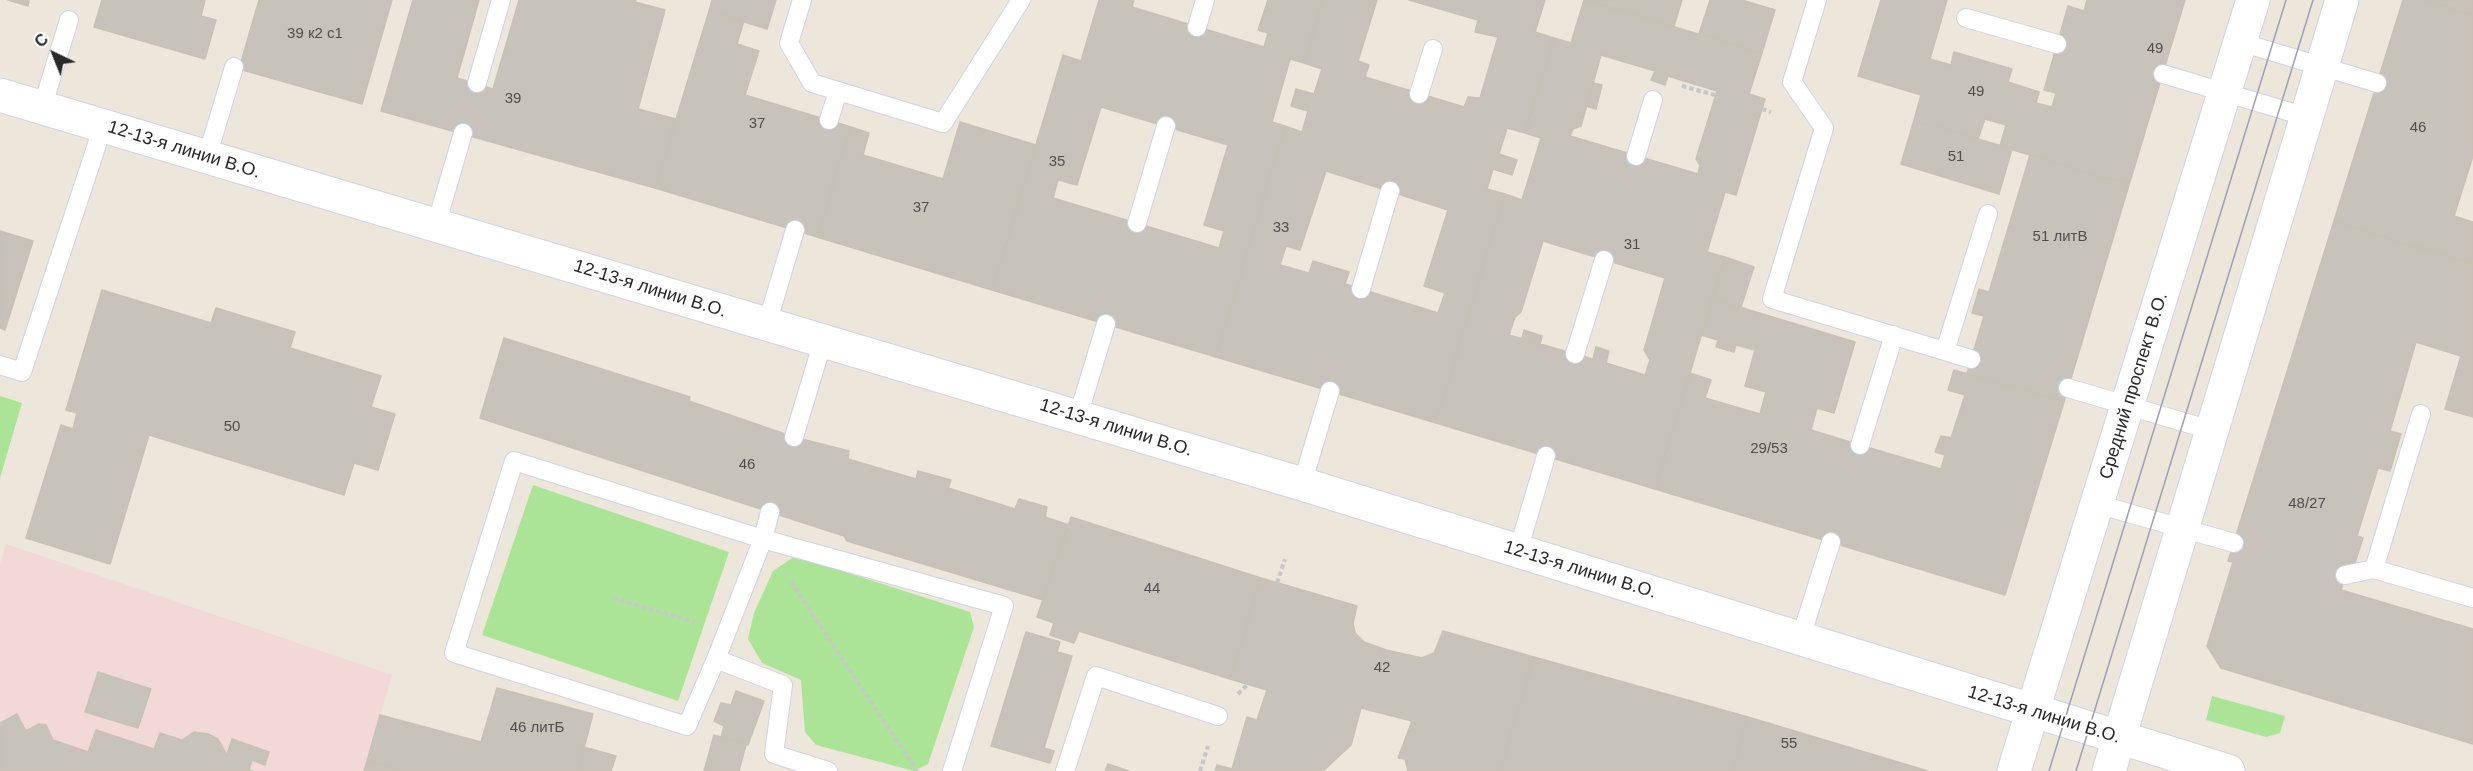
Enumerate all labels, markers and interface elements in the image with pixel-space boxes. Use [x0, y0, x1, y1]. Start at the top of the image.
north arrow [24, 24, 84, 84]
house number: 39 к2 с1 [287, 25, 343, 43]
text: С [31, 30, 51, 51]
house number: 49 [2147, 40, 2163, 58]
house number: 49 [1968, 83, 1984, 101]
house number: 39 [505, 90, 521, 108]
house number: 37 [749, 115, 765, 133]
street label: 12-13-я линии В.О. [105, 117, 263, 183]
house number: 46 [2410, 119, 2426, 137]
house number: 51 [1948, 148, 1964, 166]
house number: 35 [1049, 153, 1065, 171]
house number: 37 [913, 199, 929, 217]
house number: 33 [1273, 219, 1289, 237]
house number: 51 литВ [2033, 228, 2087, 246]
house number: 31 [1624, 236, 1640, 254]
street label: 12-13-я линии В.О. [571, 256, 729, 322]
street label: Средний проспект В.О. [2095, 290, 2173, 482]
street label: 12-13-я линии В.О. [1037, 395, 1195, 461]
house number: 50 [224, 418, 240, 436]
house number: 29/53 [1750, 440, 1788, 458]
house number: 46 [739, 456, 755, 474]
house number: 48/27 [2288, 495, 2326, 513]
street label: 12-13-я линии В.О. [1501, 537, 1659, 603]
house number: 44 [1144, 580, 1160, 598]
house number: 42 [1374, 659, 1390, 677]
street label: 12-13-я линии В.О. [1965, 682, 2123, 748]
house number: 46 литБ [510, 719, 564, 737]
house number: 55 [1781, 735, 1797, 753]

